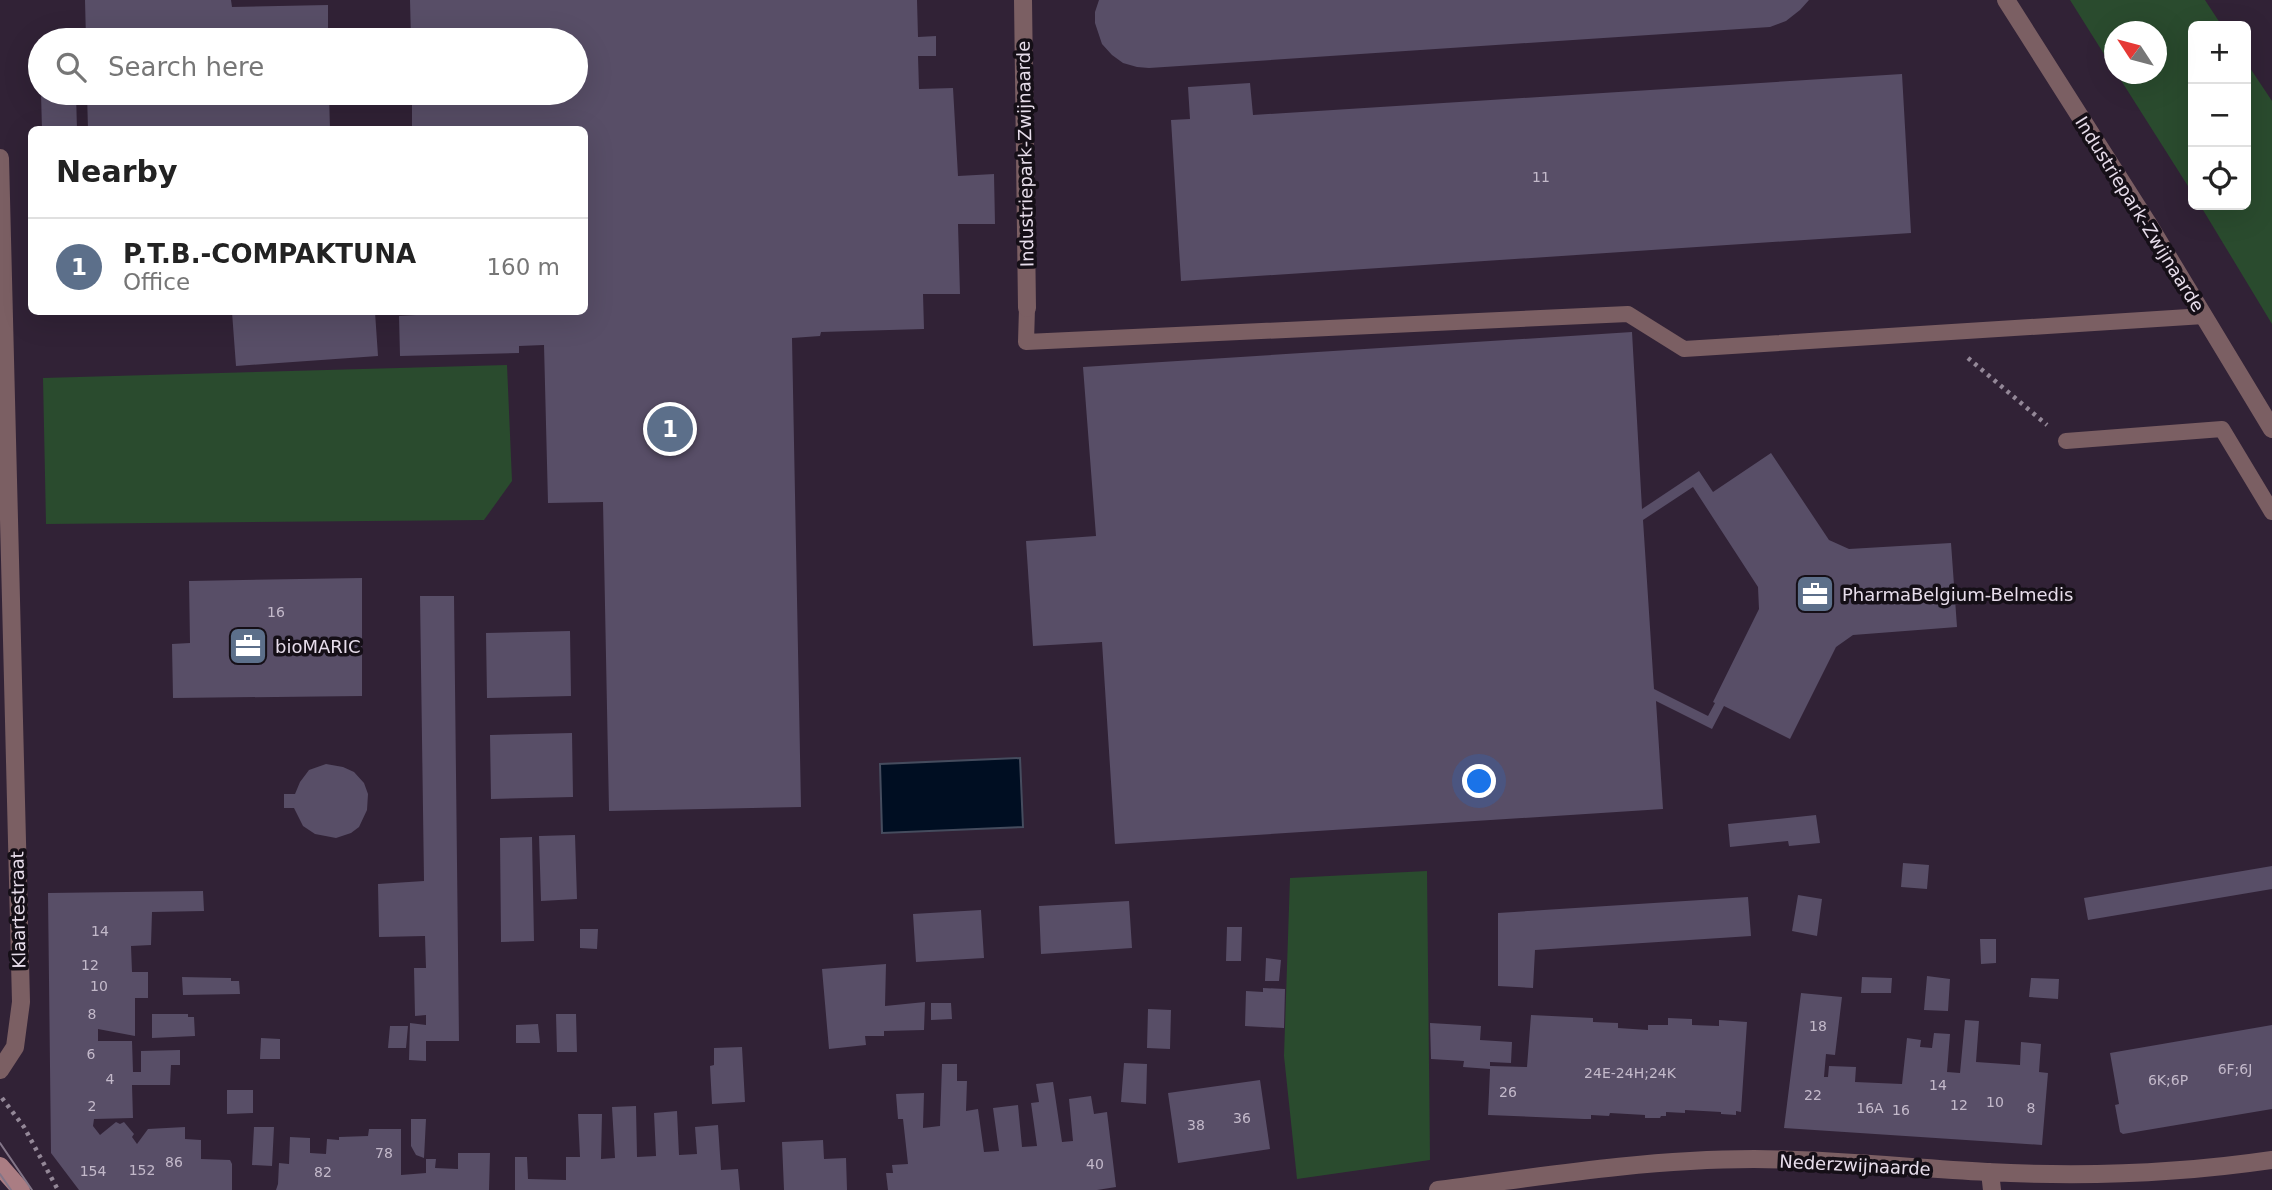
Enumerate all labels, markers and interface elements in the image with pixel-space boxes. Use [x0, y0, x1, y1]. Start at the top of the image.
north arrow [2104, 21, 2167, 84]
map controls [2188, 21, 2251, 210]
button: + [2188, 21, 2251, 84]
search box [28, 28, 588, 105]
street label: Industriepark-Zwijnaarde [1013, 41, 1037, 267]
icon: search [52, 48, 90, 86]
text: Search here [108, 52, 264, 82]
button: − [2188, 84, 2251, 147]
street label: Industriepark-Zwijnaarde [2071, 112, 2209, 316]
button: locate [2188, 147, 2251, 210]
text: Nearby [56, 154, 178, 189]
house number: 11 [1532, 169, 1550, 185]
text: P.T.B.-COMPAKTUNA [123, 239, 416, 269]
text: 1 [71, 254, 87, 280]
text: 160 m [486, 254, 560, 280]
text: Office [123, 269, 190, 295]
pin: 1 [647, 403, 693, 455]
office icon: PharmaBelgium-Belmedis [1794, 573, 1836, 615]
place label: PharmaBelgium-Belmedis [1842, 584, 2073, 605]
house number: 16 [267, 604, 285, 620]
office icon: bioMARIC [227, 625, 269, 667]
place label: bioMARIC [275, 636, 361, 657]
your location [1462, 764, 1496, 798]
street label: Klaartestraat [6, 851, 30, 969]
house number: 14 [91, 923, 109, 939]
house number: 12 [81, 957, 99, 973]
house number: 10 [90, 978, 108, 994]
house number: 8 [88, 1006, 96, 1022]
house number: 18 [1809, 1018, 1827, 1034]
house number: 6 [87, 1046, 96, 1062]
house number: 6F;6J [2218, 1061, 2252, 1077]
house number: 24E-24H;24K [1584, 1065, 1677, 1081]
house number: 4 [106, 1071, 115, 1087]
house number: 6K;6P [2148, 1072, 2188, 1088]
house number: 14 [1929, 1077, 1947, 1093]
house number: 26 [1499, 1084, 1517, 1100]
house number: 22 [1804, 1087, 1822, 1103]
house number: 10 [1986, 1094, 2004, 1110]
house number: 12 [1950, 1097, 1968, 1113]
house number: 2 [88, 1098, 96, 1114]
house number: 16A [1856, 1100, 1884, 1116]
house number: 8 [2027, 1100, 2035, 1116]
house number: 16 [1892, 1102, 1910, 1118]
house number: 36 [1233, 1110, 1251, 1126]
house number: 38 [1187, 1117, 1205, 1133]
house number: 78 [375, 1145, 393, 1161]
street label: Nederzwijnaarde [1779, 1151, 1931, 1179]
house number: 86 [165, 1154, 183, 1170]
house number: 40 [1086, 1156, 1104, 1172]
house number: 152 [129, 1162, 155, 1178]
house number: 154 [80, 1163, 106, 1179]
house number: 82 [314, 1164, 332, 1180]

